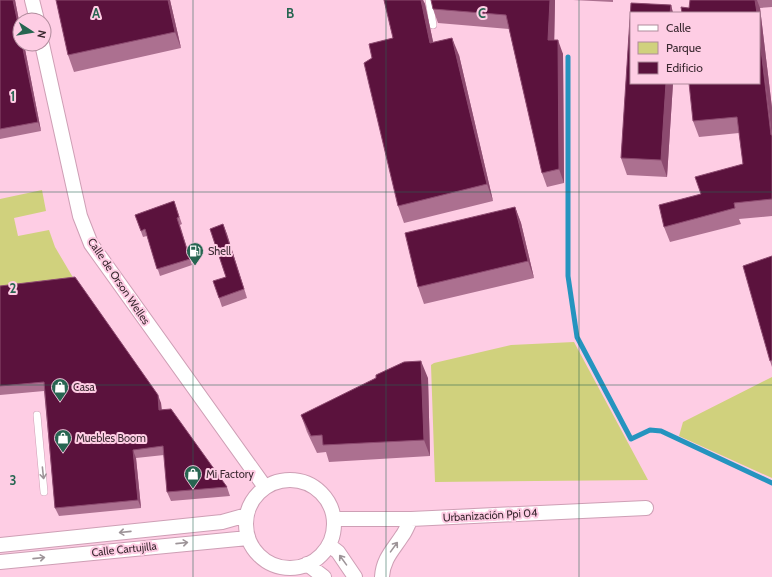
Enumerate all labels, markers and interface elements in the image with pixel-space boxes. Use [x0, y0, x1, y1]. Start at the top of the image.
text: A [92, 5, 101, 21]
text: B [286, 5, 294, 21]
text: C [478, 5, 486, 21]
north arrow [12, 12, 52, 52]
legend [630, 12, 760, 84]
text: Calle [666, 20, 691, 35]
text: N [34, 29, 49, 39]
text: Parque [666, 40, 701, 55]
text: Edificio [666, 60, 703, 75]
text: 1 [11, 88, 15, 104]
street label: Calle de Orson Welles [85, 235, 153, 327]
fuel station icon: Shell [185, 241, 205, 266]
place label: Shell [208, 244, 232, 258]
text: 2 [10, 280, 17, 296]
shop icon: Casa [50, 377, 70, 402]
place label: Casa [73, 380, 96, 394]
shop icon: Muebles Boom [53, 428, 73, 453]
place label: Muebles Boom [76, 431, 146, 445]
shop icon: Mi Factory [183, 464, 203, 489]
one-way arrow [39, 466, 46, 479]
place label: Mi Factory [206, 467, 254, 481]
text: 3 [9, 472, 17, 488]
street label: Urbanización Ppi 04 [442, 505, 538, 524]
one-way arrow [119, 528, 132, 536]
street label: Calle Cartujilla [91, 539, 158, 559]
one-way arrow [175, 539, 188, 547]
one-way arrow [389, 541, 398, 552]
one-way arrow [32, 554, 45, 562]
one-way arrow [339, 555, 347, 566]

